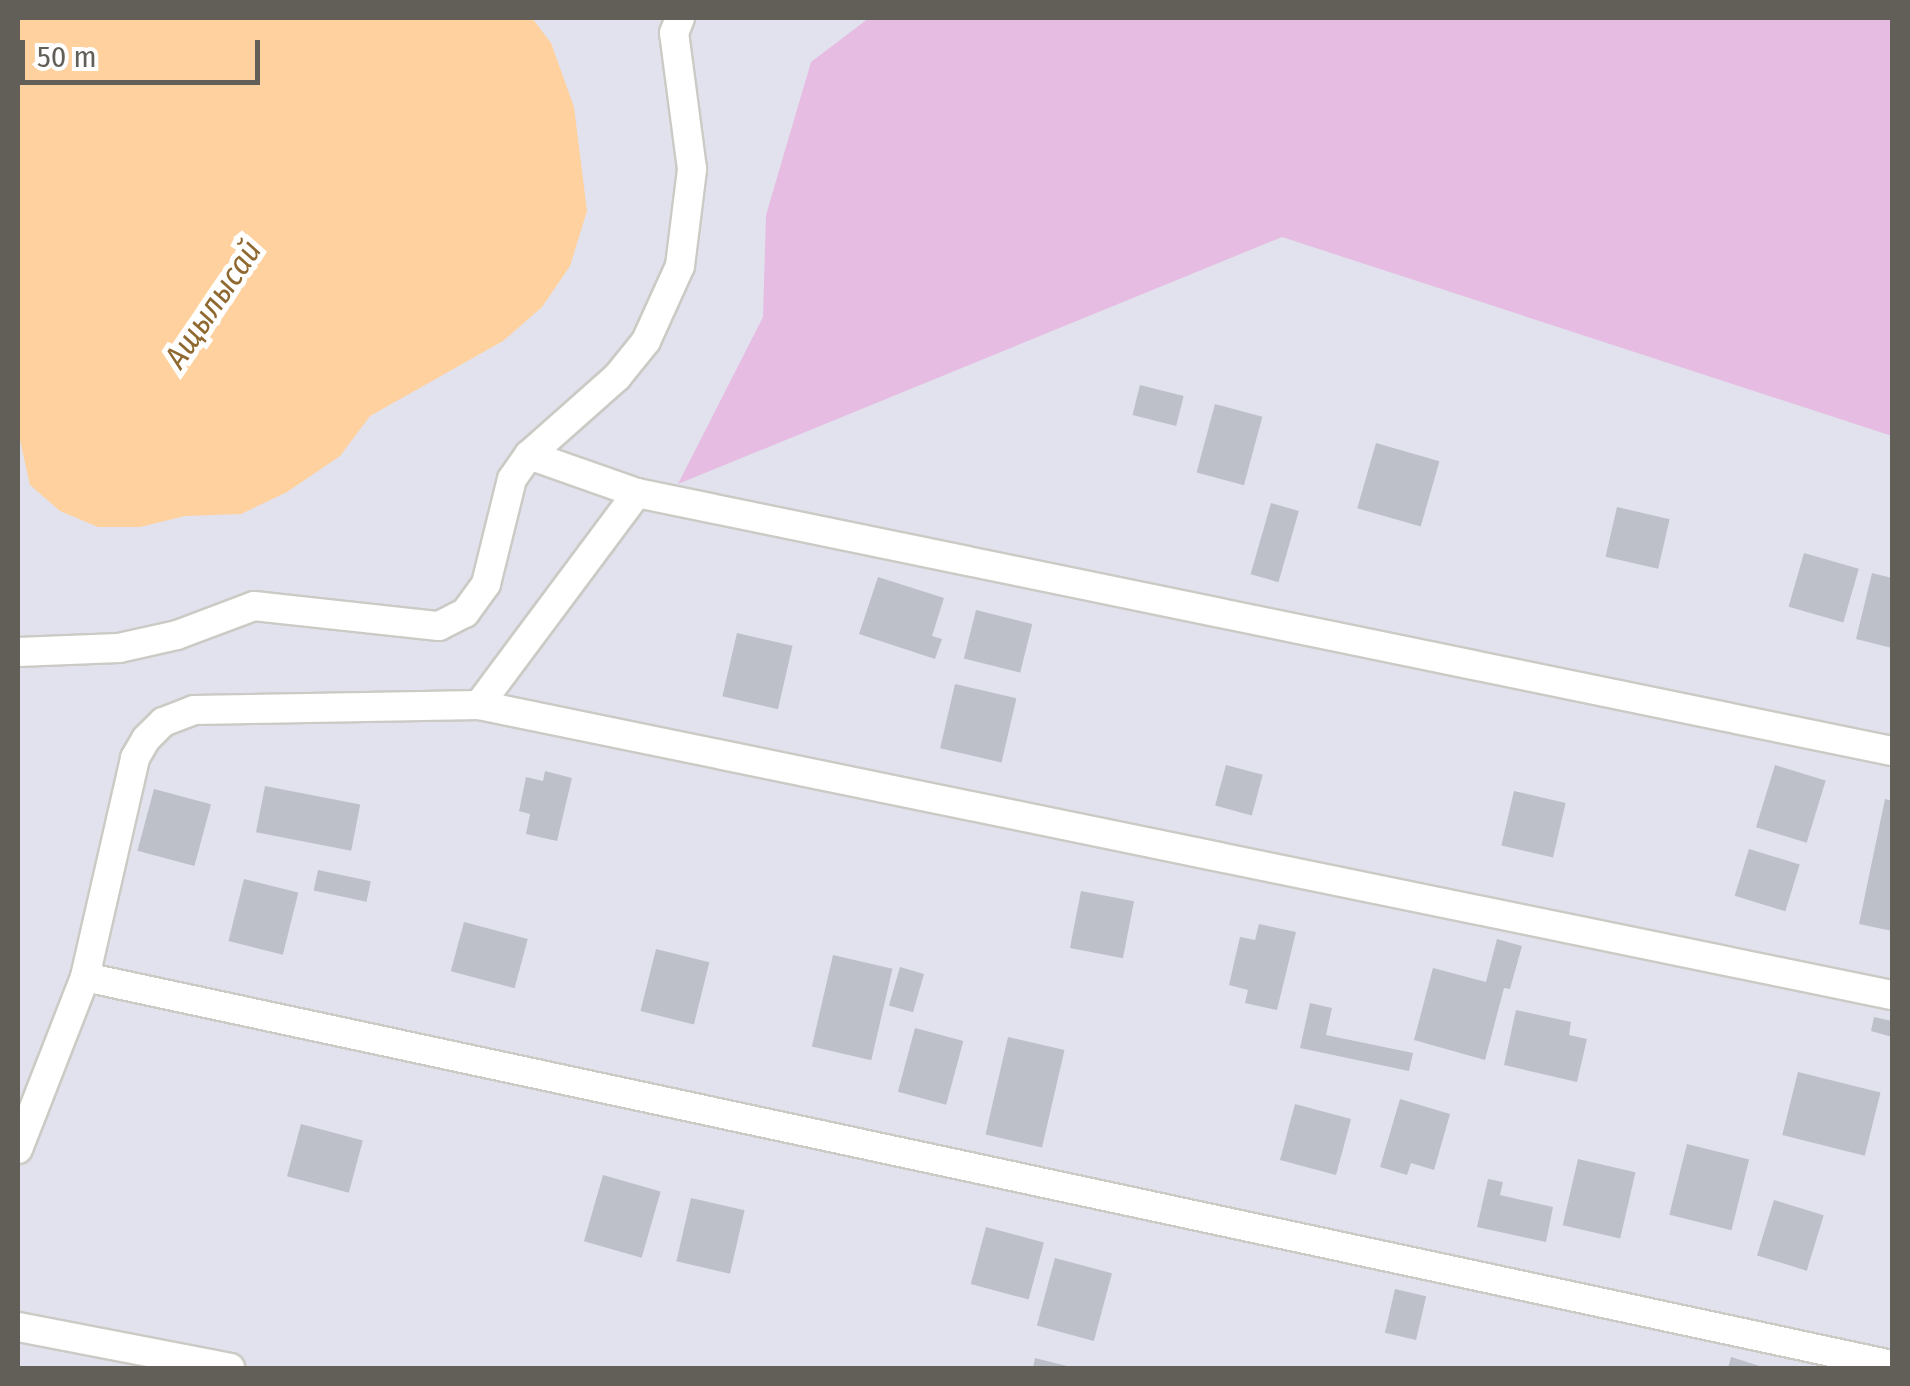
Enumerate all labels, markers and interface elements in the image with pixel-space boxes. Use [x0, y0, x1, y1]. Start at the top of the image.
scale bar [25, 20, 265, 82]
text: 50 m [37, 39, 97, 75]
water label: Ащылысай [156, 233, 270, 375]

